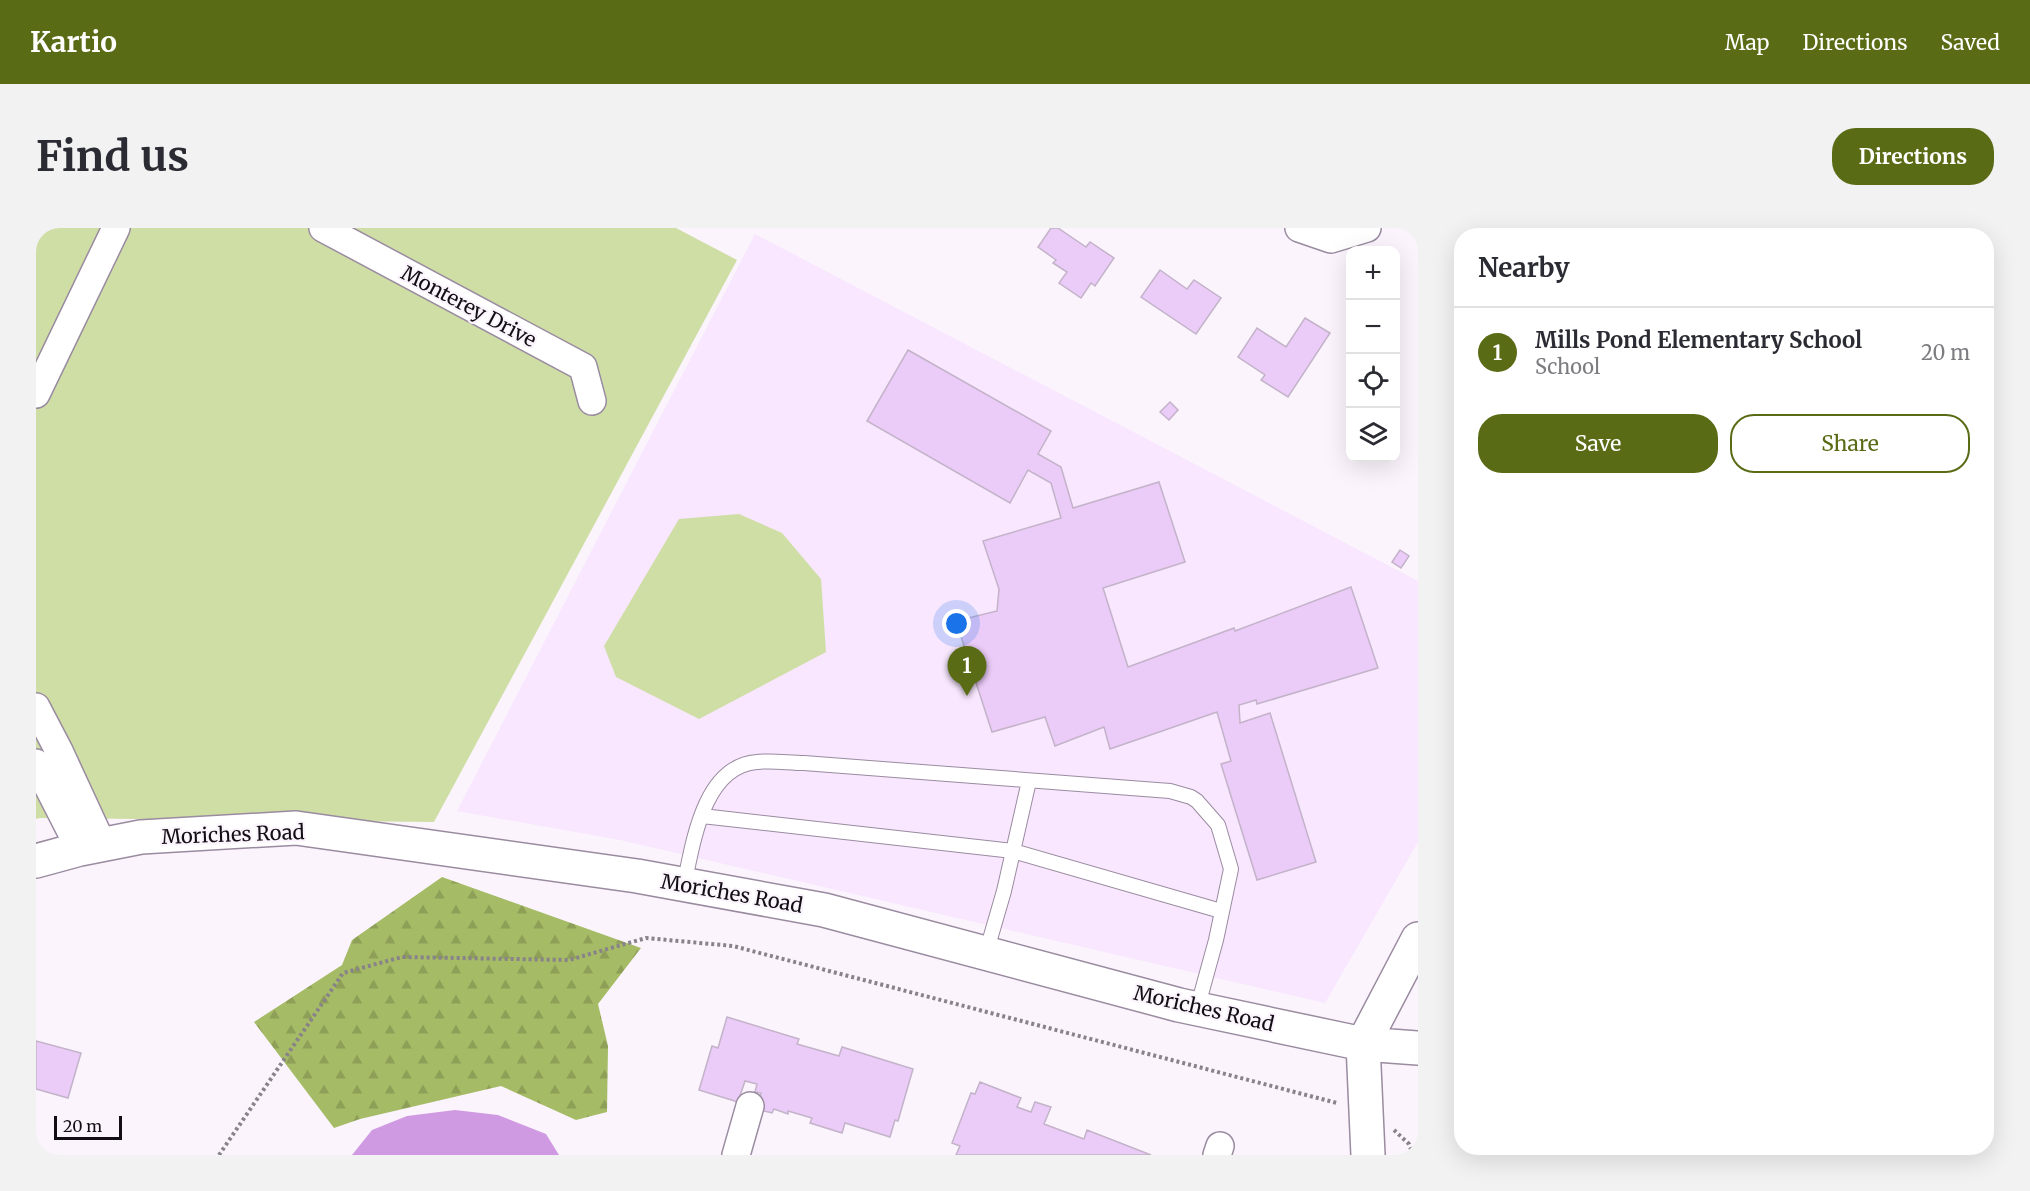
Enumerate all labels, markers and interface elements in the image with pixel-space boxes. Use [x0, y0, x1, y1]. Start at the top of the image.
text: Kartio [30, 24, 117, 60]
text: Map [1725, 29, 1769, 56]
text: Directions [1802, 29, 1907, 56]
text: Saved [1940, 29, 2000, 56]
button: Directions [1832, 128, 1994, 185]
text: Find us [36, 130, 189, 182]
map controls [1346, 246, 1400, 462]
button: + [1346, 246, 1400, 300]
text: Nearby [1478, 251, 1570, 284]
street label: Monterey Drive [397, 260, 541, 352]
button: − [1346, 300, 1400, 354]
text: Mills Pond Elementary School [1535, 326, 1862, 354]
text: 1 [1493, 340, 1502, 365]
text: 20 m [1921, 340, 1970, 365]
button: locate [1346, 354, 1400, 408]
text: School [1535, 354, 1600, 379]
button: layers [1346, 408, 1400, 462]
button: Save [1478, 414, 1718, 473]
button: Share [1730, 414, 1970, 473]
your location [942, 609, 971, 638]
pin: 1 [948, 646, 986, 696]
street label: Moriches Road [161, 819, 305, 849]
street label: Moriches Road [659, 868, 805, 918]
street label: Moriches Road [1131, 980, 1277, 1036]
scale bar [54, 1113, 122, 1140]
text: 20 m [63, 1116, 102, 1136]

